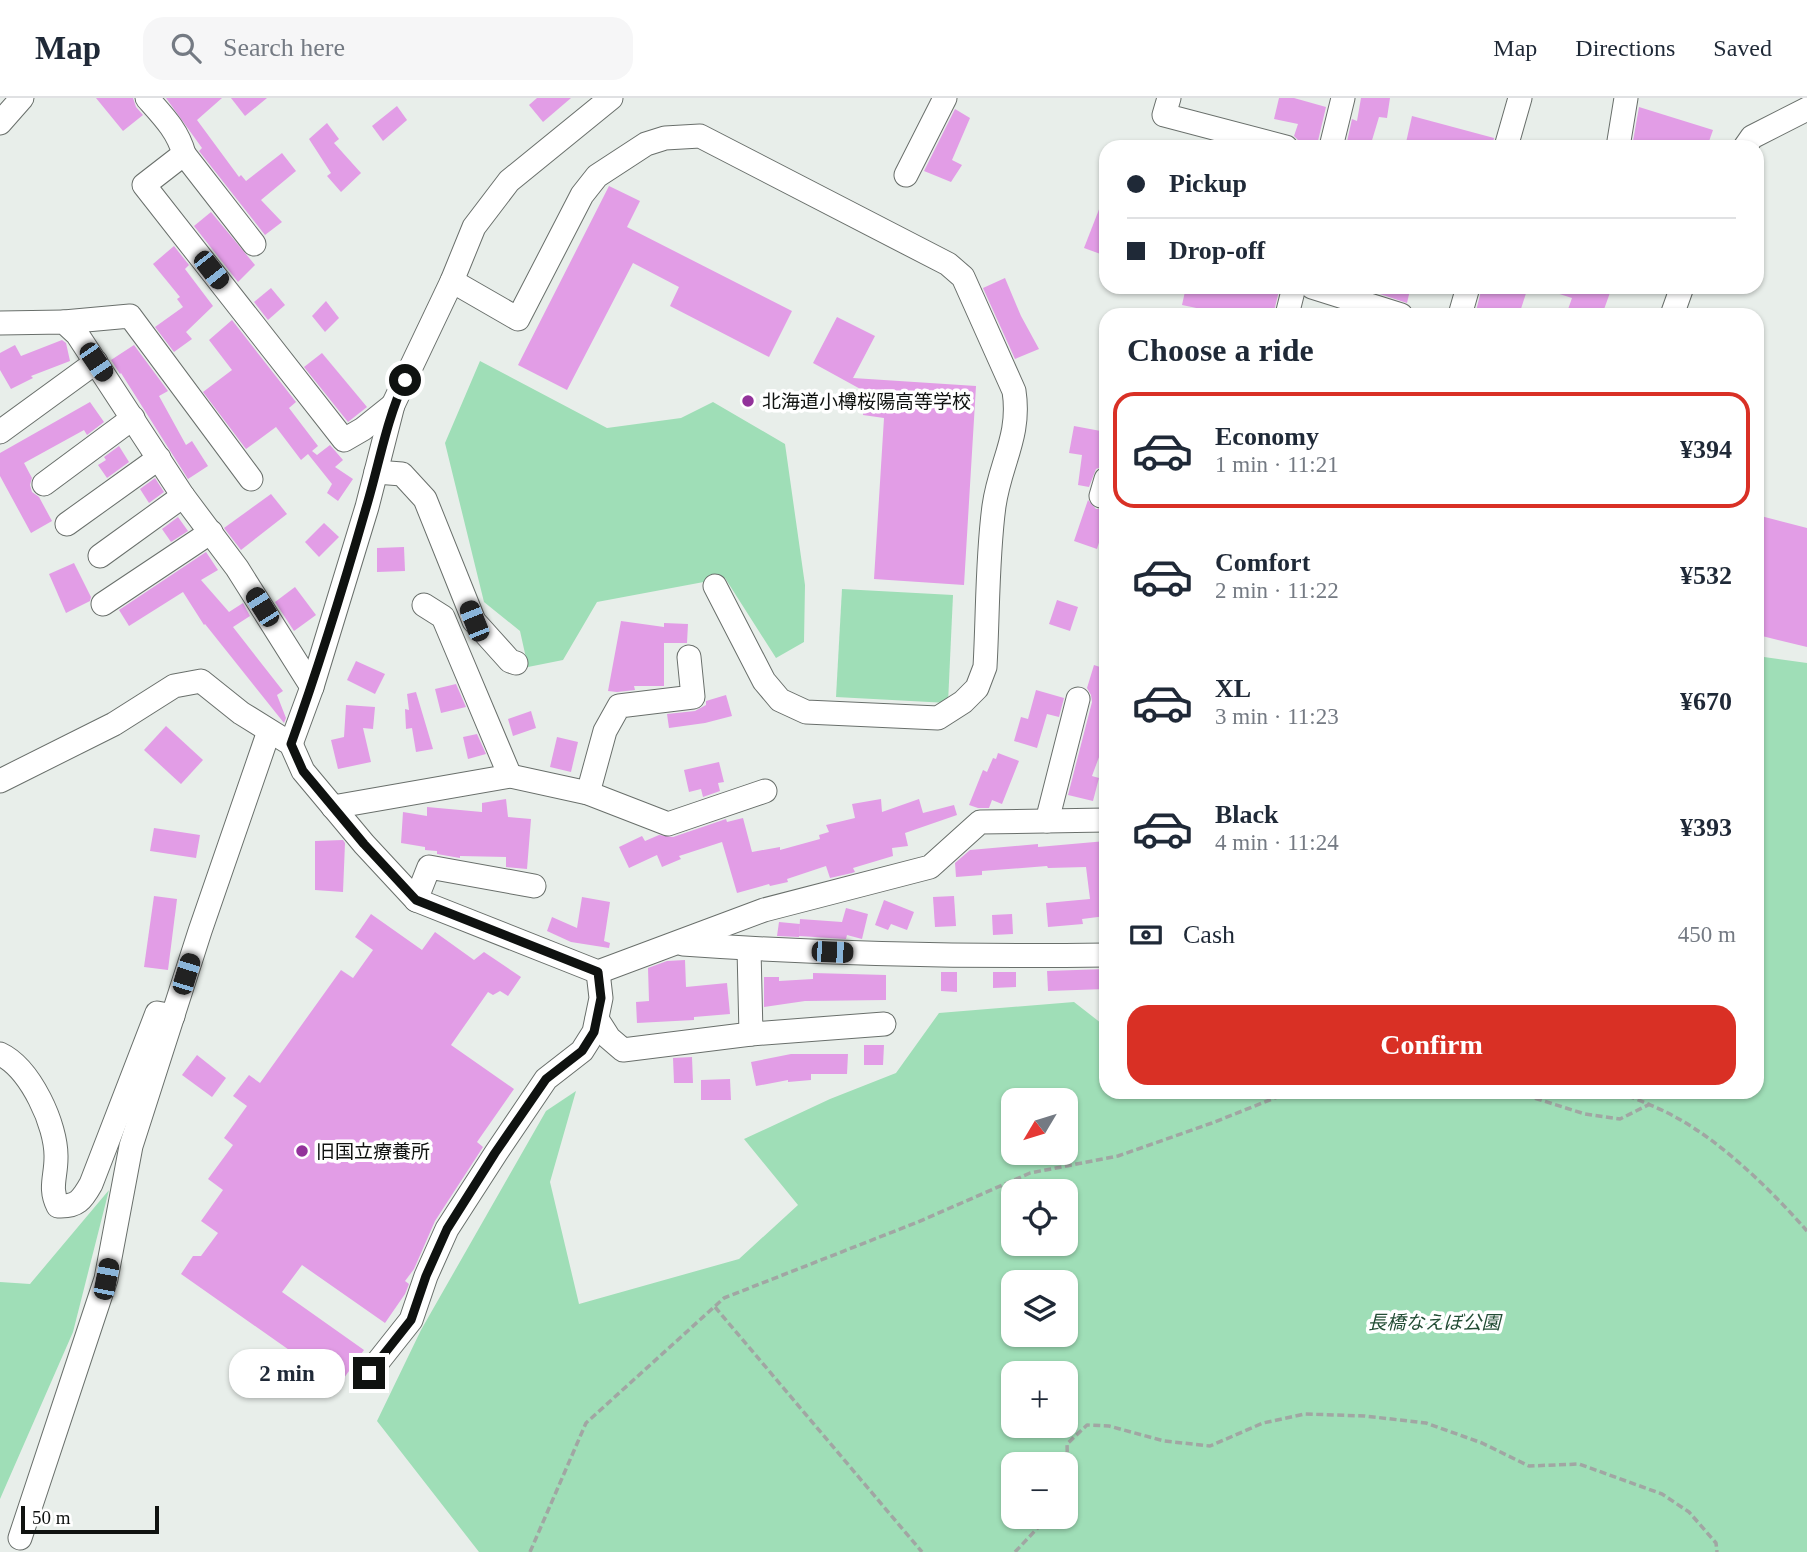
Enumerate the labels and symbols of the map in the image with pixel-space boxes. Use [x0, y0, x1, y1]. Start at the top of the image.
car [190, 247, 233, 293]
car [76, 339, 117, 385]
route start [389, 364, 421, 396]
place label: 北海道小樽桜陽高等学校 [762, 391, 971, 412]
marker: 北海道小樽桜陽高等学校 [740, 393, 756, 409]
car [242, 584, 283, 630]
car [457, 598, 492, 644]
car [811, 941, 854, 963]
car [170, 951, 203, 997]
north arrow [1001, 1088, 1078, 1166]
place label: 旧国立療養所 [316, 1141, 430, 1162]
marker: 旧国立療養所 [294, 1143, 310, 1159]
car [92, 1256, 121, 1302]
park label: 長橋なえぼ公園 [1367, 1312, 1503, 1333]
callout: 2 min [229, 1348, 344, 1398]
route end [353, 1357, 385, 1389]
scale bar [21, 1503, 159, 1535]

